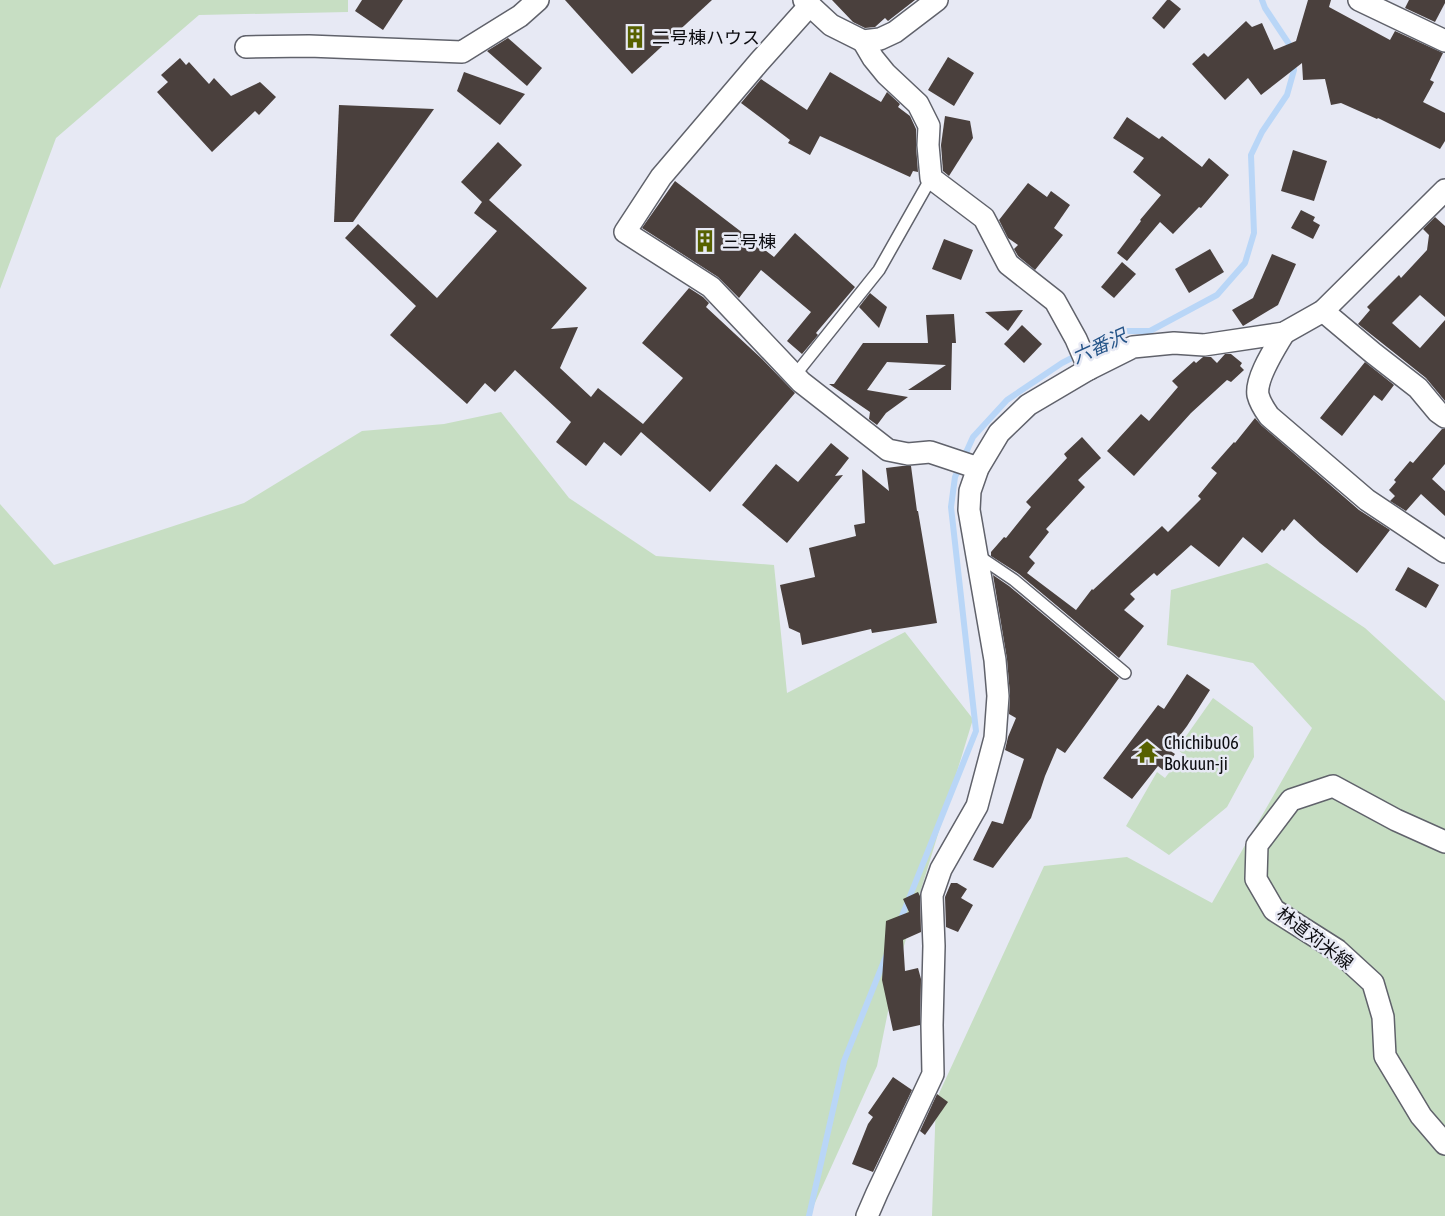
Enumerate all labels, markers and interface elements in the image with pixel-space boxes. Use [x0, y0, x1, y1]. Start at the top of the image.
building icon: 二号棟ハウス [622, 24, 648, 50]
place label: 二号棟ハウス [652, 27, 760, 48]
building icon: 三号棟 [692, 228, 718, 254]
place label: 三号棟 [722, 231, 776, 252]
water label: 六番沢 [1068, 323, 1132, 368]
place label: Chichibu06 Bokuun-ji [1164, 732, 1239, 774]
temple icon: Chichibu06 Bokuun-ji [1134, 739, 1160, 765]
street label: 林道苅米線 [1273, 903, 1357, 973]

